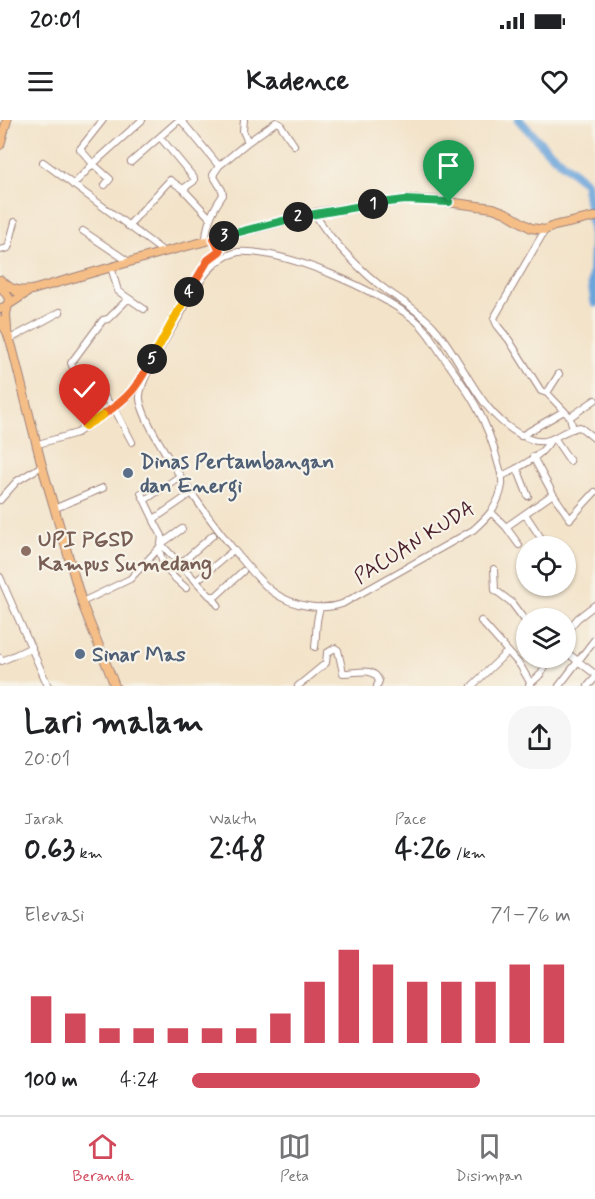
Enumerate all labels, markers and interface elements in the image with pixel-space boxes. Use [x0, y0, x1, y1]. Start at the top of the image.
text: 20:01 [30, 7, 81, 35]
text: Kadence [246, 64, 349, 99]
icon: menu [24, 65, 57, 98]
icon: heart [538, 65, 571, 98]
pin [423, 140, 474, 202]
icon: arrive [432, 149, 465, 182]
pin: 1 [358, 189, 388, 219]
text: 1 [369, 193, 377, 214]
pin: 2 [283, 202, 313, 232]
text: 2 [294, 206, 302, 227]
pin: 3 [209, 221, 239, 251]
text: 3 [220, 225, 228, 246]
pin: 4 [174, 277, 204, 307]
text: 4 [184, 281, 194, 302]
pin: 5 [137, 344, 167, 374]
text: 5 [147, 348, 157, 369]
pin [59, 364, 110, 426]
icon: check [68, 373, 101, 406]
place label: Dinas Pertambangan dan Energi [140, 448, 334, 502]
marker: Dinas Pertambangan dan Energi [121, 466, 135, 480]
street label: PACUAN KUDA [349, 495, 480, 591]
place label: UPI PGSD Kampus Sumedang [38, 526, 212, 580]
map controls [516, 536, 576, 668]
button: locate [516, 536, 576, 596]
marker: UPI PGSD Kampus Sumedang [19, 544, 33, 558]
button: layers [516, 608, 576, 668]
place label: Sinar Mas [92, 641, 186, 669]
marker: Sinar Mas [73, 647, 87, 661]
text: Lari malam [24, 701, 204, 745]
button: share [508, 706, 571, 769]
text: 20:01 [24, 746, 70, 773]
text: Jarak [24, 809, 63, 830]
text: Waktu [209, 809, 257, 830]
text: Pace [395, 809, 427, 830]
text: 0.63 [24, 830, 75, 869]
text: 2:48 [209, 830, 266, 869]
text: 4:26 [395, 830, 451, 869]
text: km [75, 843, 103, 864]
text: /km [451, 843, 486, 864]
text: Elevasi [24, 902, 84, 929]
text: 71–76 m [490, 902, 571, 929]
text: 100 m [24, 1067, 78, 1094]
text: 4:24 [120, 1067, 159, 1094]
tab: Beranda [72, 1130, 134, 1187]
tab: Peta [278, 1130, 311, 1187]
tab: Disimpan [456, 1130, 523, 1187]

